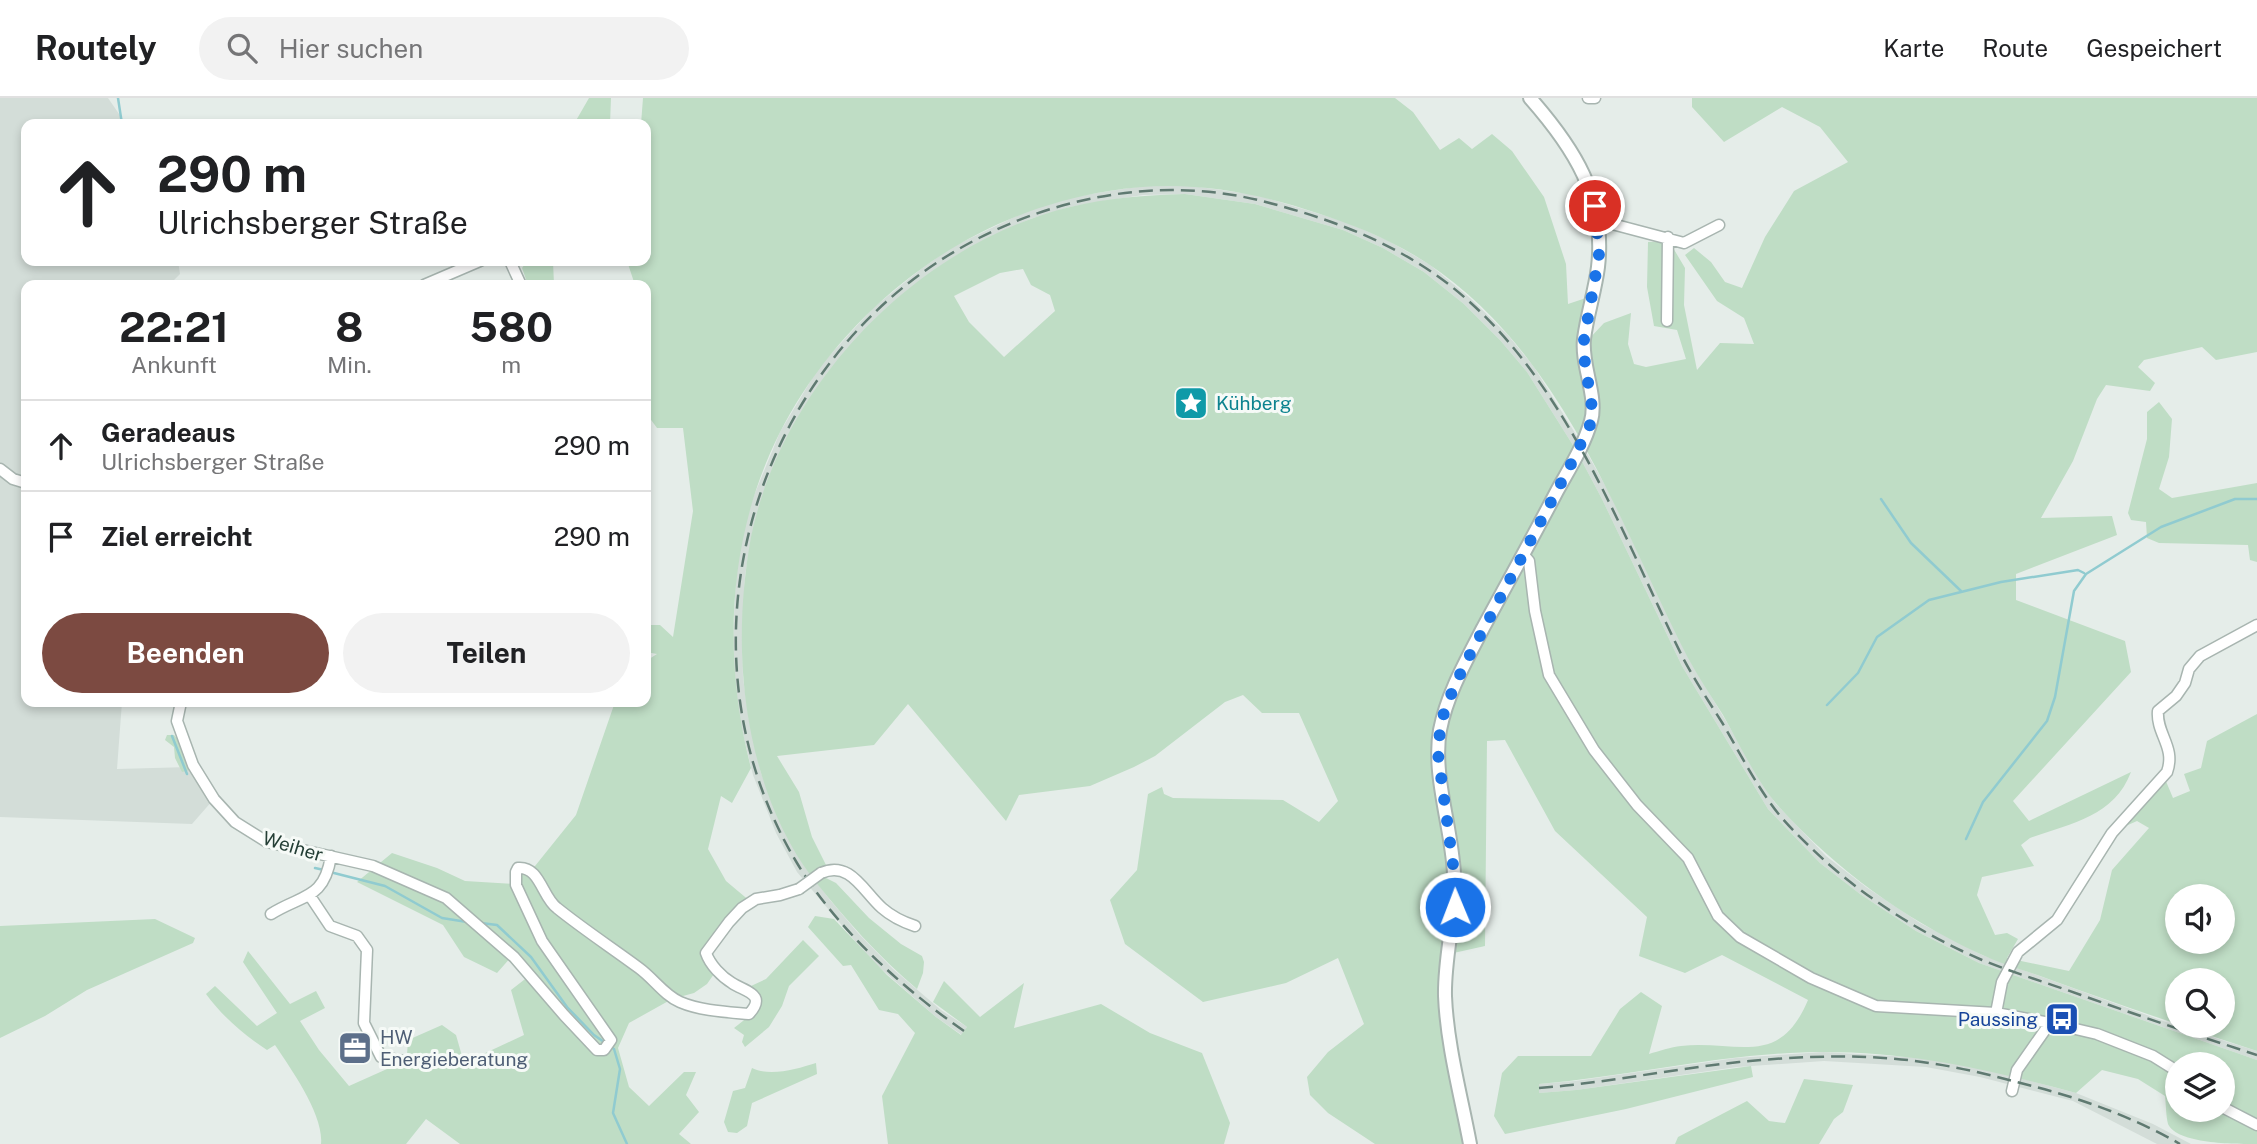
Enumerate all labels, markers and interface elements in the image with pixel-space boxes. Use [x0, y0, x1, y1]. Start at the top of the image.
search box [199, 17, 689, 80]
text: Routely [35, 29, 157, 67]
icon: search [223, 29, 261, 67]
text: Hier suchen [279, 33, 423, 64]
text: Karte [1883, 34, 1944, 62]
text: Route [1982, 34, 2048, 62]
text: Gespeichert [2086, 34, 2222, 62]
text: 290 m [157, 145, 307, 203]
icon: ahead [42, 147, 133, 238]
pin [1565, 176, 1625, 236]
icon: arrive [1576, 187, 1614, 225]
text: Ulrichsberger Straße [157, 204, 468, 241]
text: 22:21 [119, 302, 229, 351]
text: 8 [335, 302, 363, 351]
text: 580 [470, 302, 553, 351]
text: Ankunft [131, 351, 217, 378]
text: Min. [327, 351, 372, 378]
text: m [501, 351, 521, 378]
place icon: Kühberg [1172, 384, 1210, 422]
place label: Kühberg [1216, 392, 1292, 414]
text: Geradeaus [101, 417, 236, 448]
icon: ahead [42, 427, 80, 465]
text: 290 m [554, 430, 630, 461]
text: Ulrichsberger Straße [101, 448, 324, 475]
icon: arrive [42, 518, 80, 556]
text: Ziel erreicht [101, 521, 253, 552]
text: 290 m [554, 521, 630, 552]
button: Beenden [42, 613, 329, 693]
button: Teilen [343, 613, 630, 693]
street label: Weiher [260, 826, 326, 866]
position arrow [1418, 870, 1492, 944]
map controls [2165, 884, 2235, 1122]
button: sound [2165, 884, 2235, 954]
button: search [2165, 968, 2235, 1038]
bus stop icon: Paussing [2043, 1000, 2081, 1038]
place label: Paussing [1958, 1008, 2038, 1030]
place label: HW Energieberatung [380, 1026, 528, 1070]
office icon: HW Energieberatung [336, 1029, 374, 1067]
button: layers [2165, 1052, 2235, 1122]

